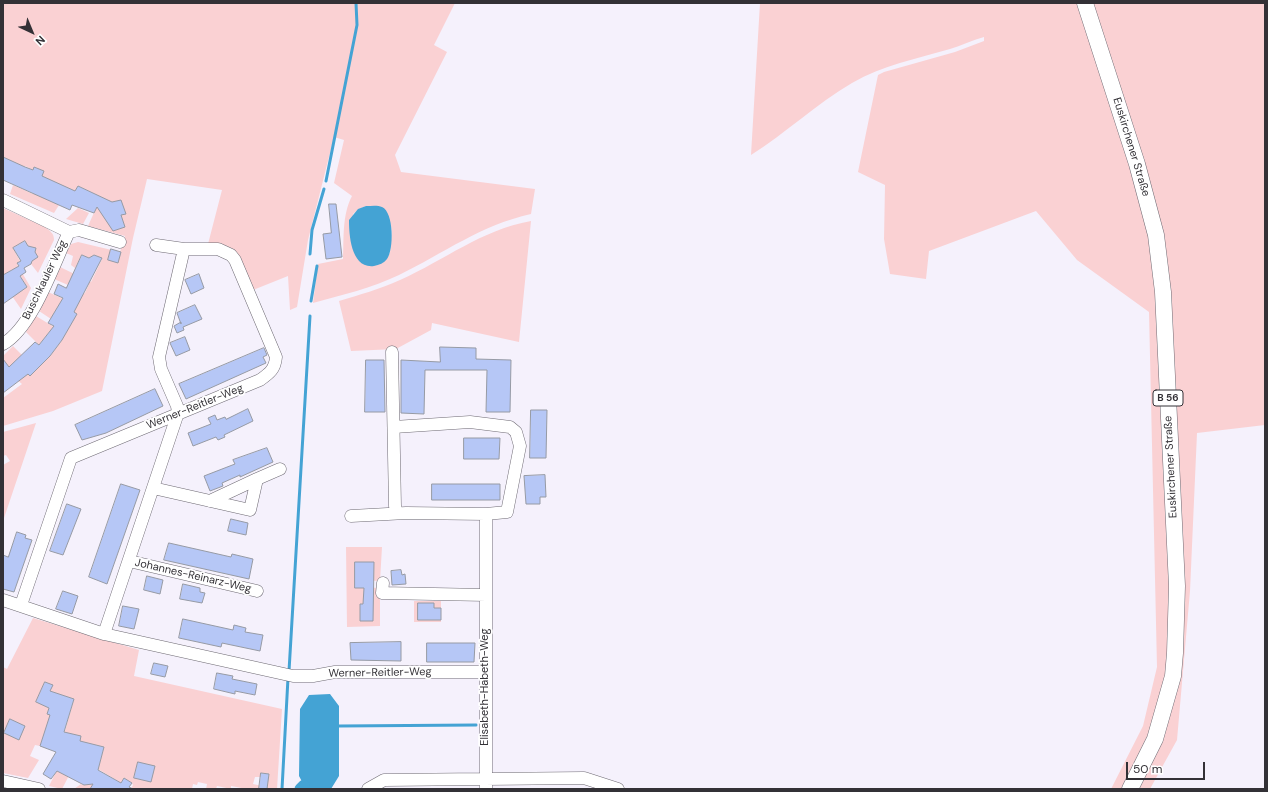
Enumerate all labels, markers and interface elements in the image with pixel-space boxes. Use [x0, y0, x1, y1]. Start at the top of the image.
north arrow [12, 12, 52, 52]
text: N [33, 33, 48, 48]
street label: Euskirchener Straße [1110, 96, 1152, 198]
street label: Buschkauler Weg [20, 238, 70, 322]
street label: Werner-Reitler-Weg [145, 382, 245, 432]
road number: B 56 [1153, 390, 1183, 406]
street label: Euskirchener Straße [1162, 415, 1180, 519]
street label: Johannes-Reinarz-Weg [133, 556, 253, 596]
street label: Elisabeth-Habeth-Weg [478, 628, 492, 746]
street label: Werner-Reitler-Weg [328, 666, 432, 680]
scale bar [1128, 754, 1207, 780]
text: 50 m [1133, 761, 1162, 777]

